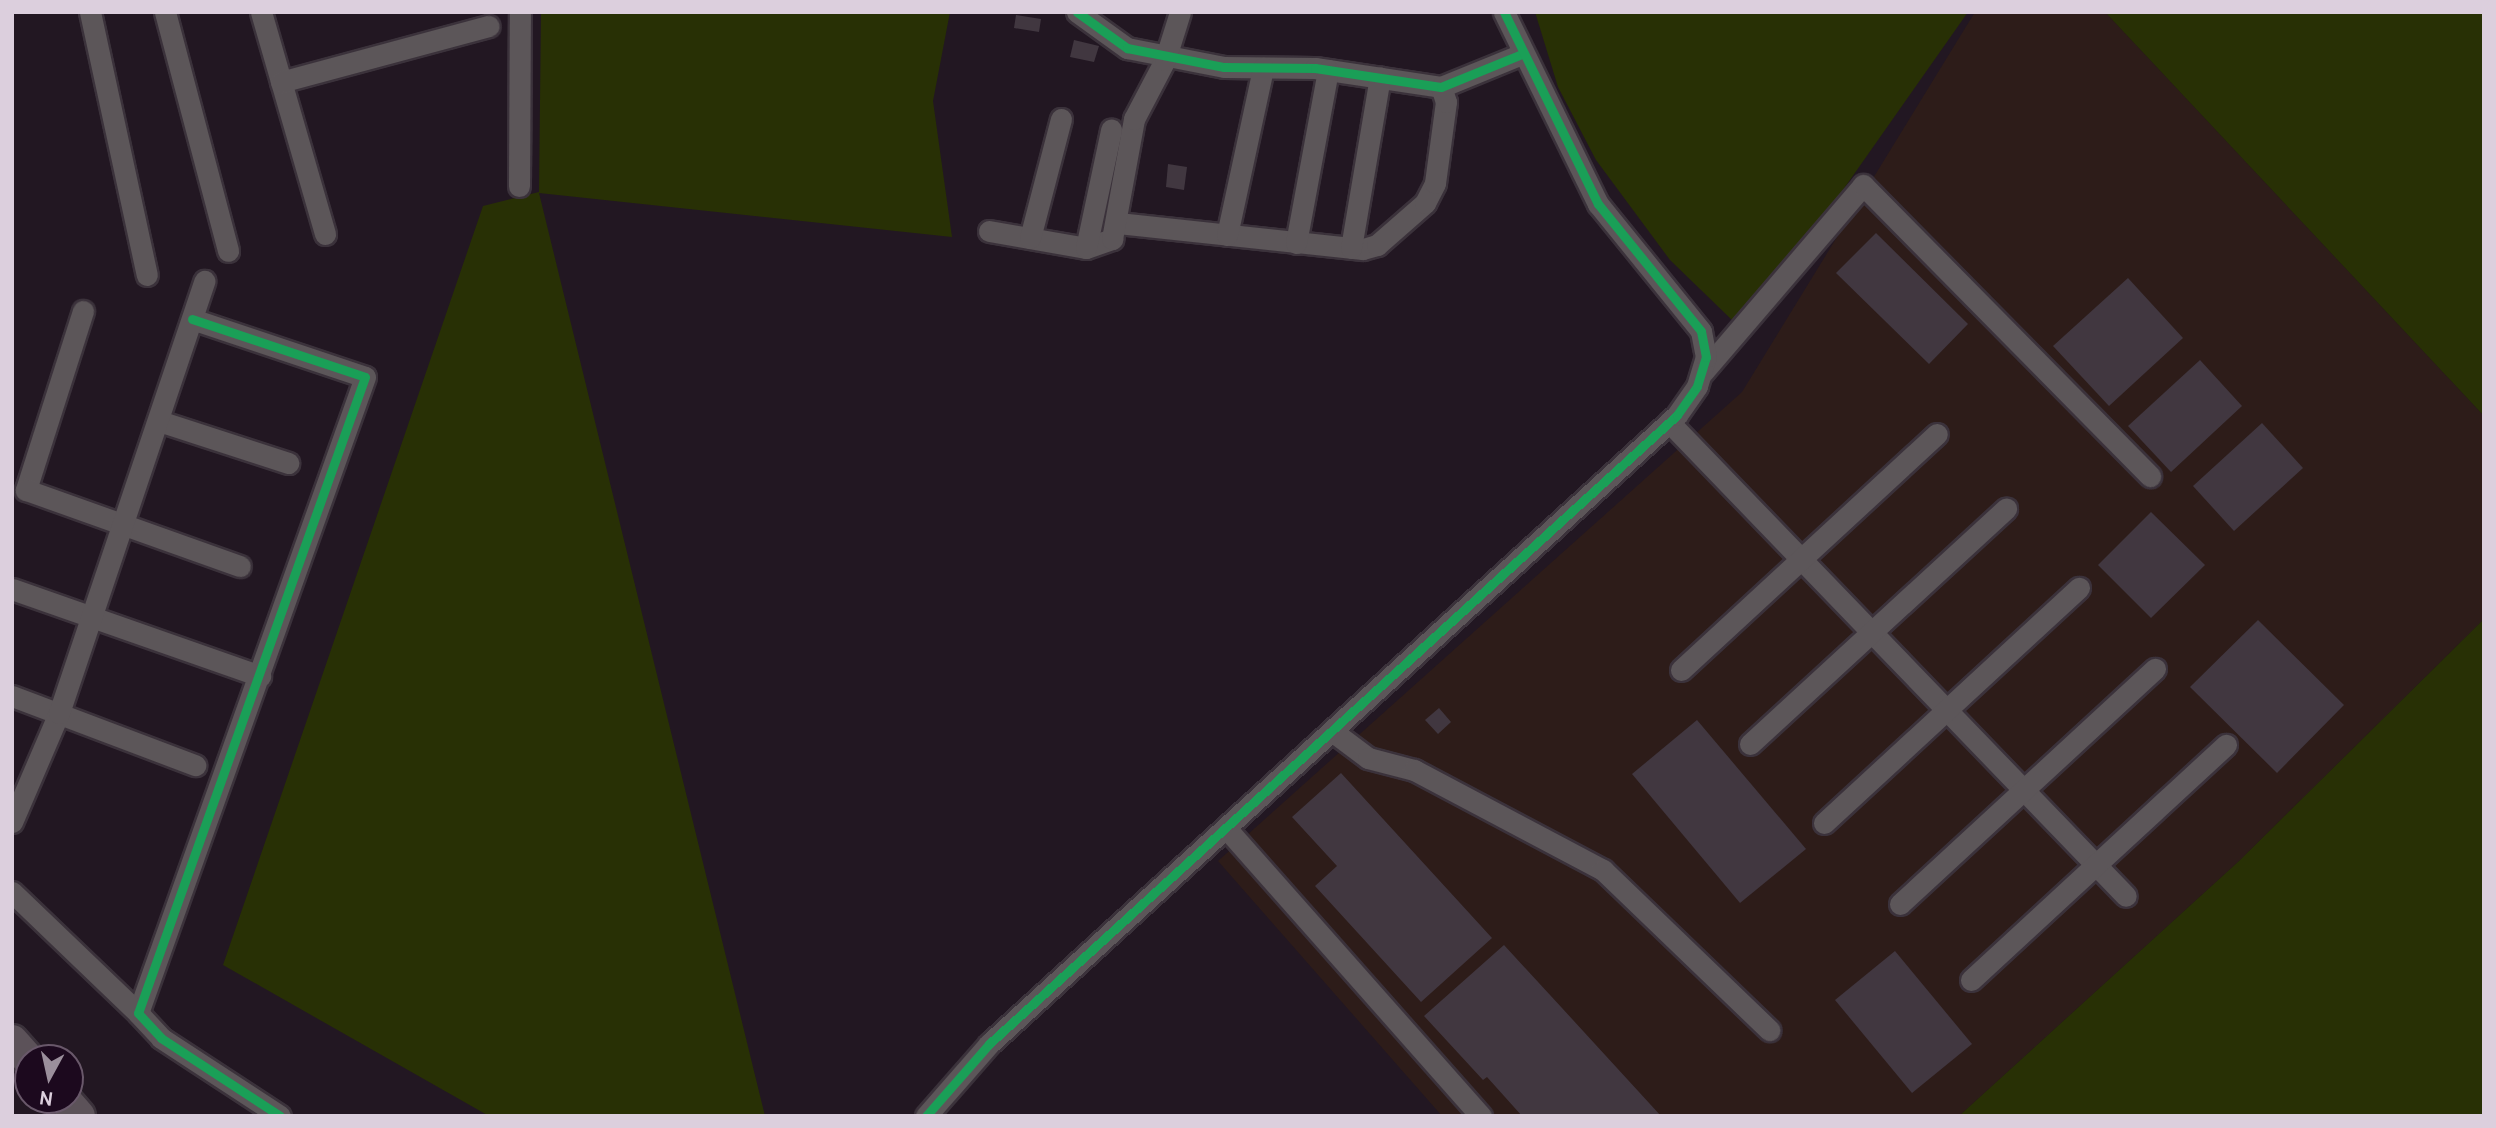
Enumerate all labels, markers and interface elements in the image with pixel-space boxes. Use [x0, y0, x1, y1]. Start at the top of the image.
north arrow [14, 1044, 84, 1114]
text: N [38, 1086, 55, 1111]

